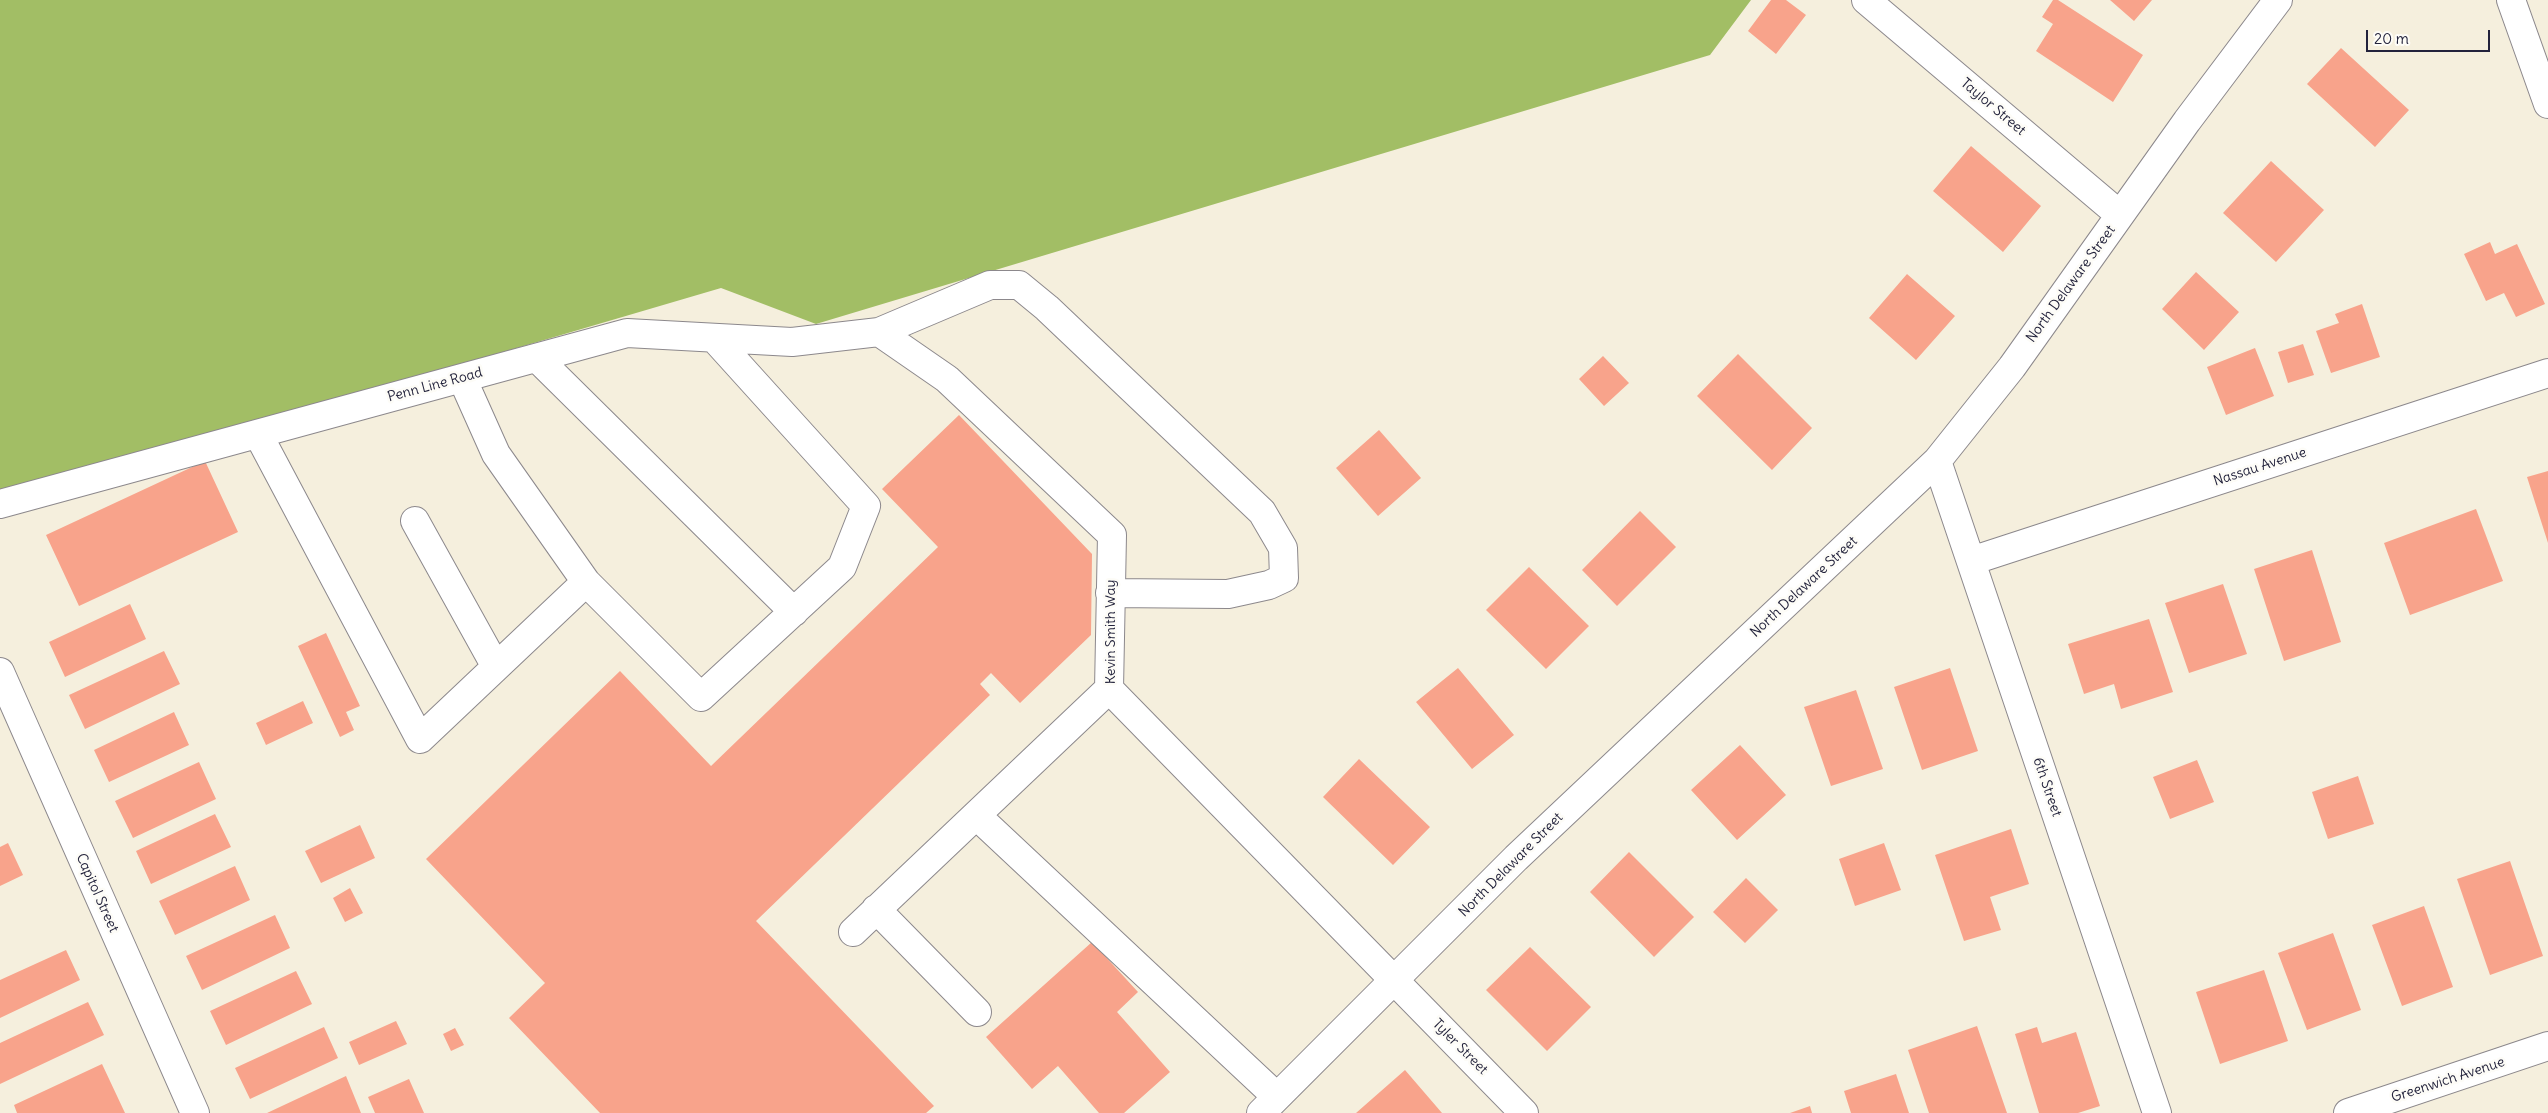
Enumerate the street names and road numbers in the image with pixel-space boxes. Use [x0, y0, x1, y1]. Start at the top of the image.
street label: Taylor Street [1957, 75, 2029, 139]
street label: North Delaware Street [2023, 222, 2119, 346]
street label: Penn Line Road [386, 364, 484, 406]
street label: Nassau Avenue [2211, 444, 2309, 490]
street label: North Delaware Street [1747, 533, 1861, 641]
street label: Kevin Smith Way [1103, 580, 1119, 684]
street label: 6th Street [2029, 755, 2065, 819]
street label: North Delaware Street [1455, 809, 1567, 921]
street label: Capitol Street [72, 851, 122, 935]
street label: Tyler Street [1429, 1016, 1491, 1078]
street label: Greenwich Avenue [2389, 1054, 2507, 1106]

